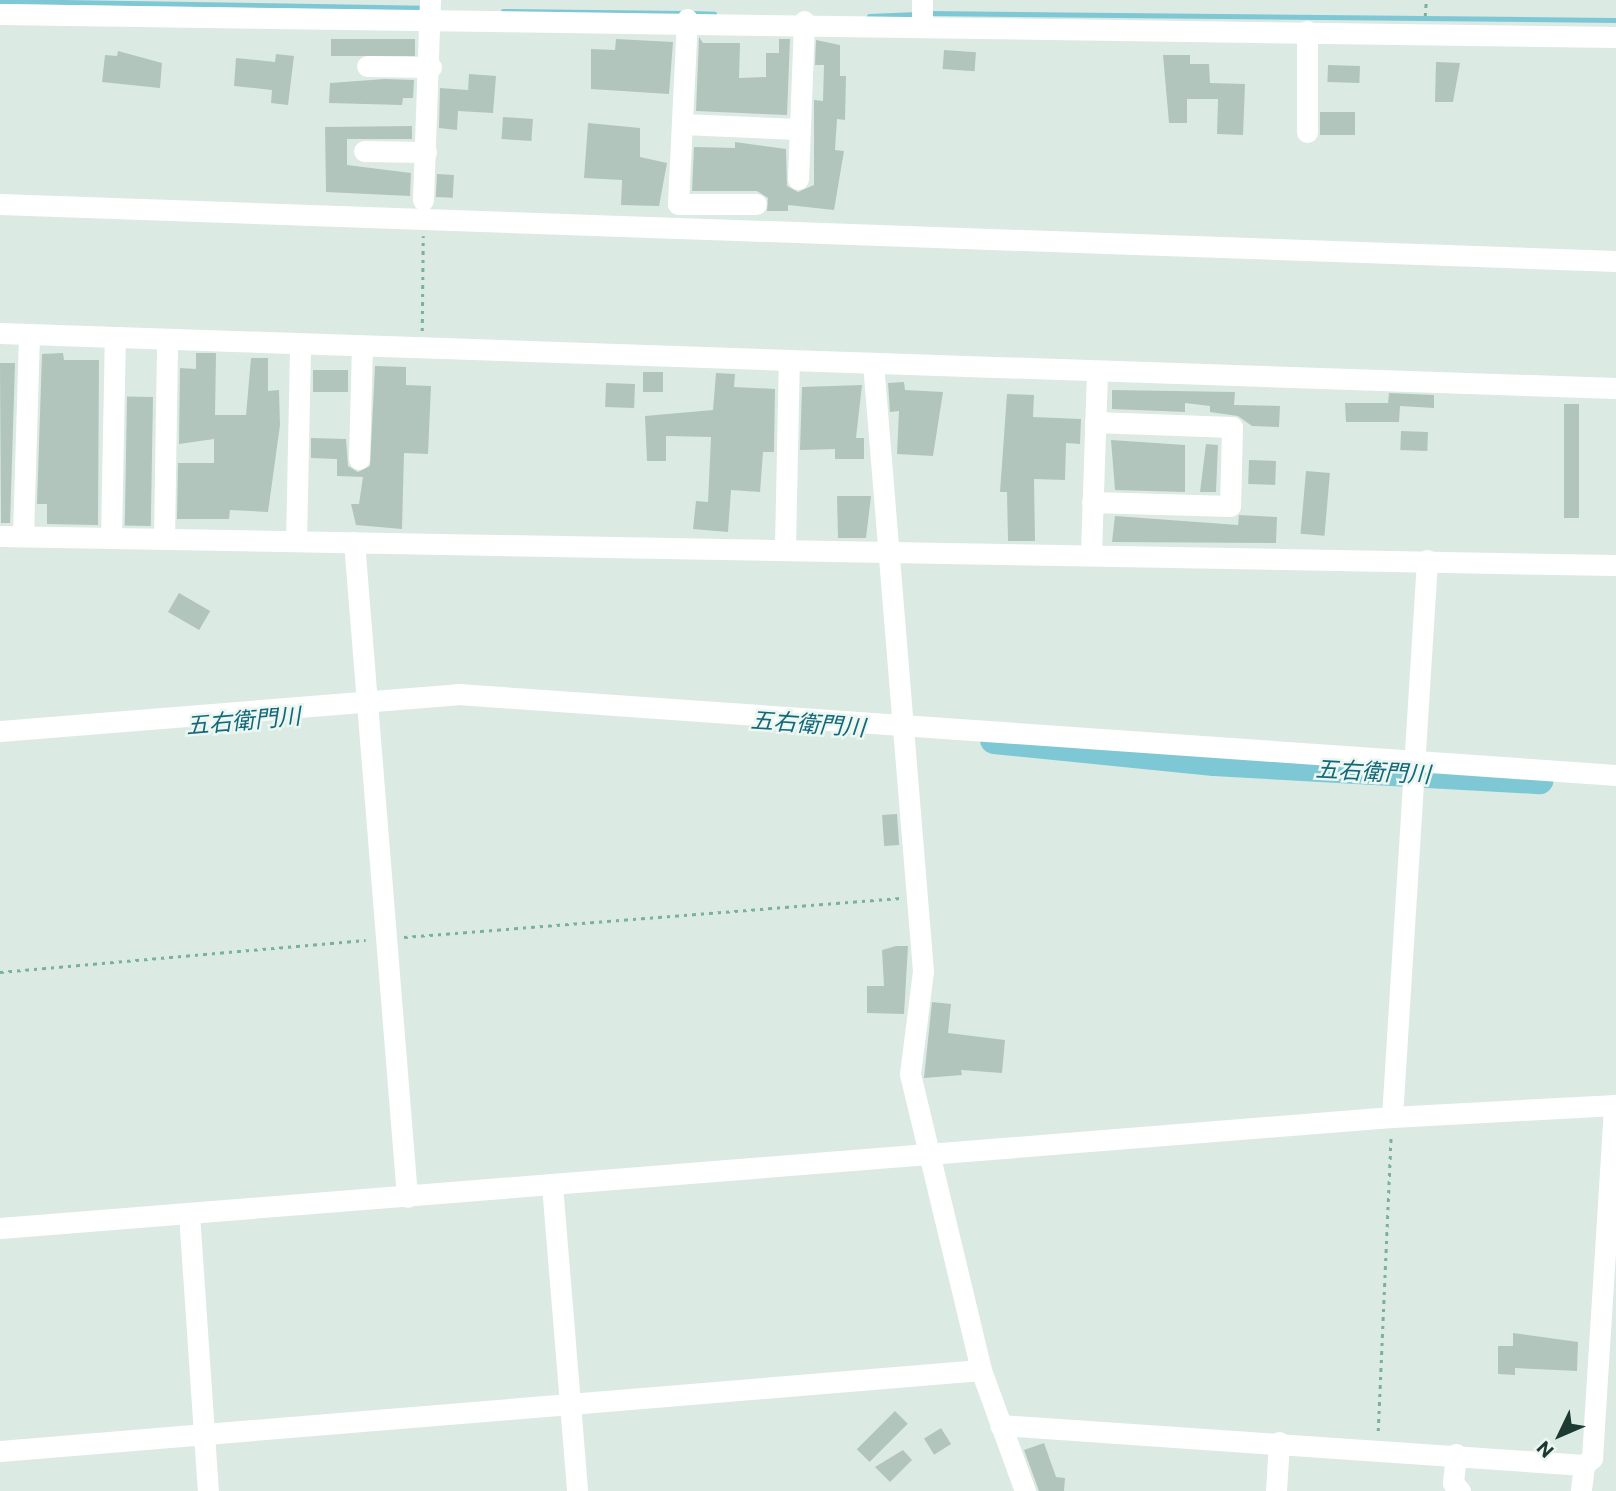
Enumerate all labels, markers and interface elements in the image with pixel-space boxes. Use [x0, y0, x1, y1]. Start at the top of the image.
water label: 五右衛門川 [185, 701, 301, 739]
water label: 五右衛門川 [750, 705, 866, 741]
water label: 五右衛門川 [1315, 754, 1431, 788]
north arrow [1525, 1400, 1595, 1470]
text: N [1531, 1437, 1558, 1463]

